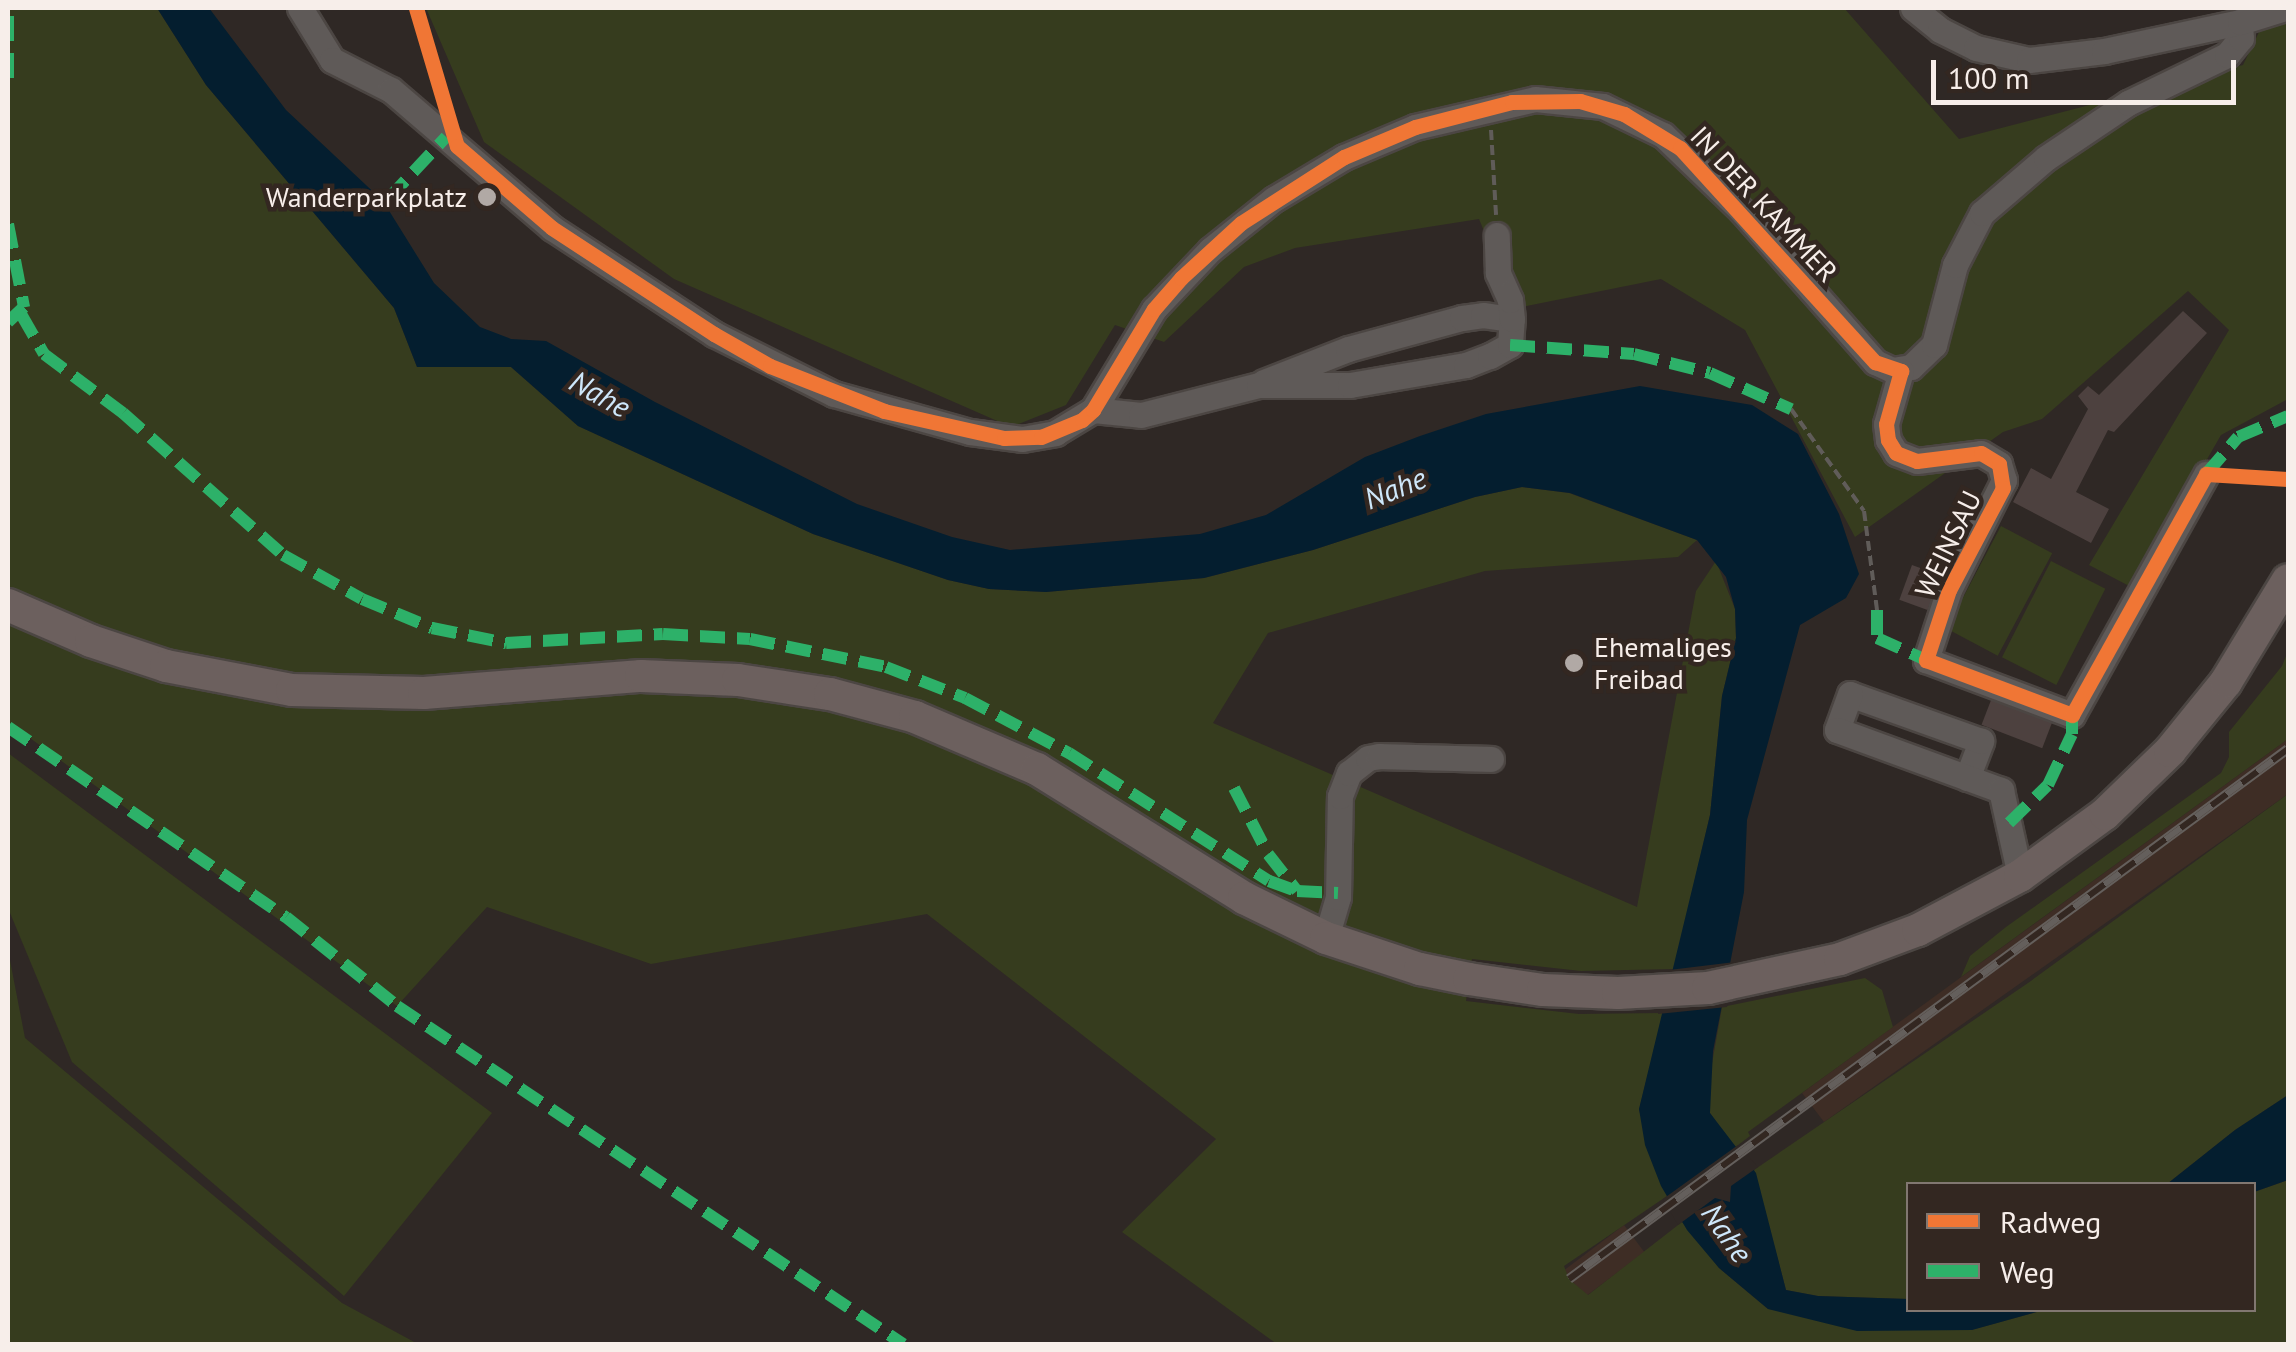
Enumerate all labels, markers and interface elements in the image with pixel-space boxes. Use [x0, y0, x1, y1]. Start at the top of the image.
scale bar [1936, 40, 2241, 102]
text: 100 m [1948, 58, 2029, 97]
street label: IN DER KAMMER [1683, 119, 1845, 289]
place label: Wanderparkplatz [266, 180, 467, 214]
marker: Wanderparkplatz [476, 186, 498, 208]
water label: Nahe [563, 363, 637, 425]
water label: Nahe [1359, 459, 1431, 517]
street label: WEINSAU [1908, 485, 1988, 603]
place label: Ehemaliges Freibad [1594, 630, 1732, 696]
marker: Ehemaliges Freibad [1563, 652, 1585, 674]
legend [1906, 1182, 2256, 1312]
water label: Nahe [1694, 1197, 1760, 1269]
text: Radweg [2000, 1202, 2101, 1241]
text: Weg [2000, 1252, 2055, 1291]

